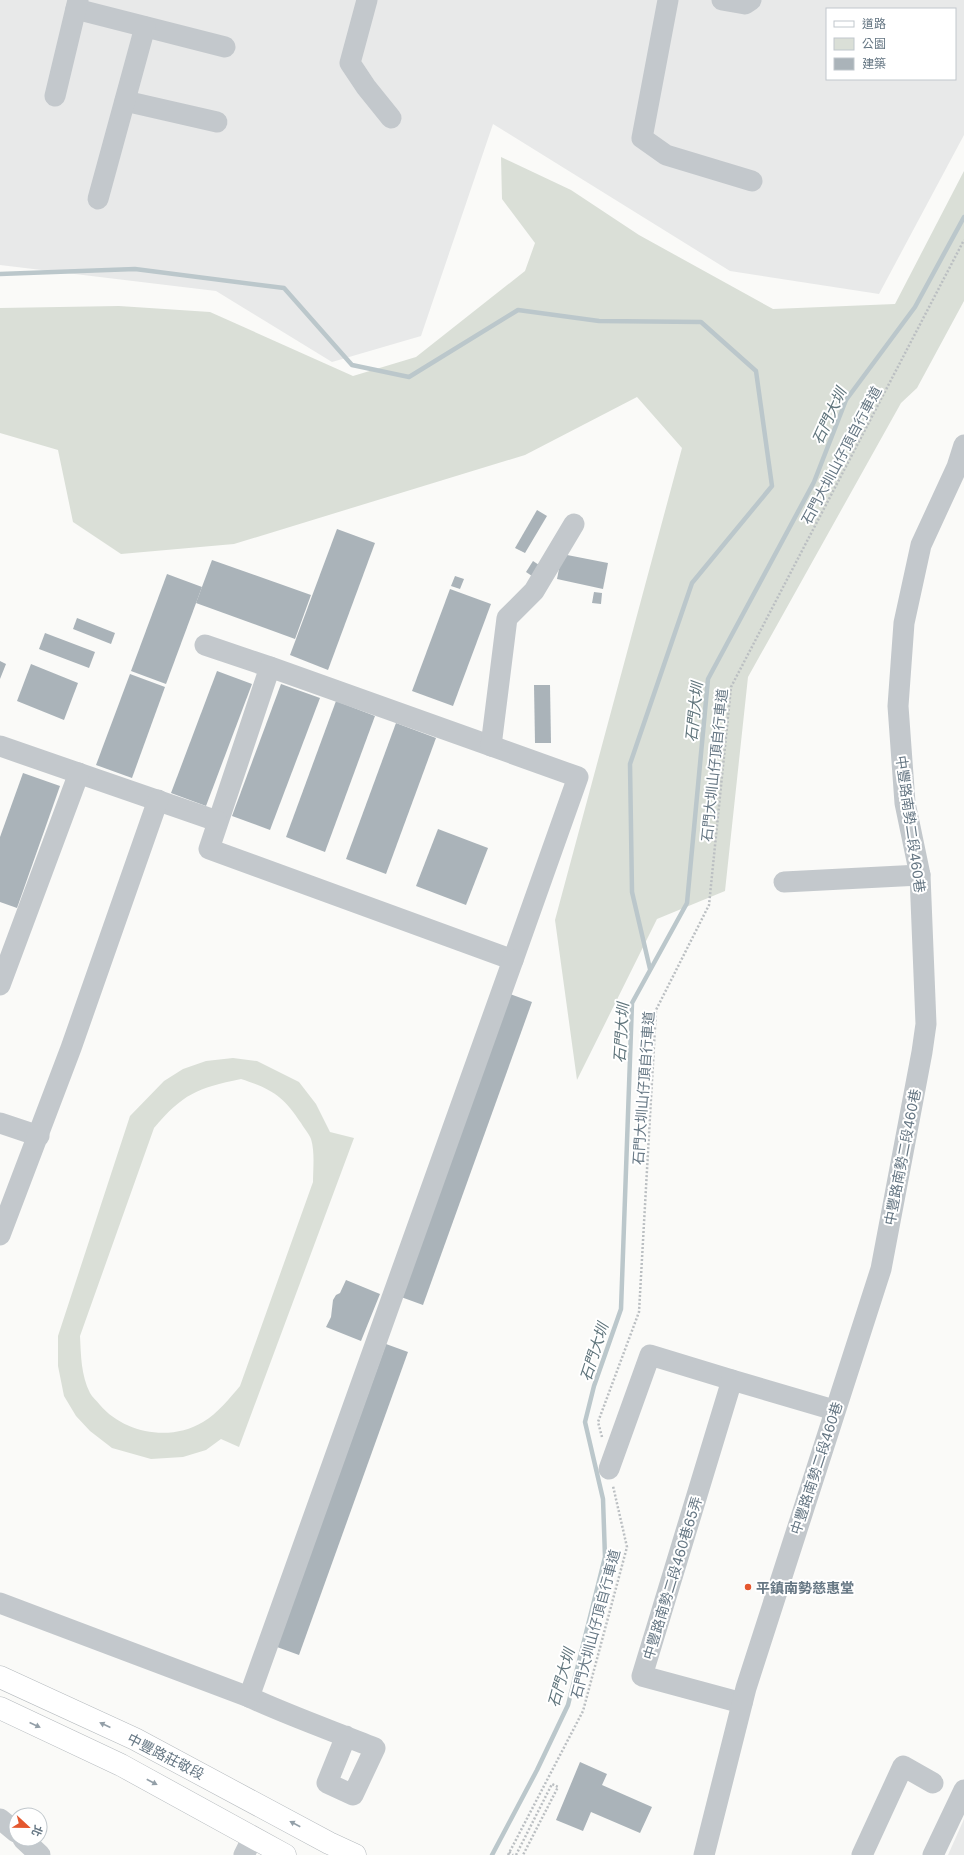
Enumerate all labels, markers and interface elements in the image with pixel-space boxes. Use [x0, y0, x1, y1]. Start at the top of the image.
legend [826, 8, 956, 80]
text: 道路 [862, 16, 886, 31]
text: 公園 [862, 36, 886, 51]
text: 建築 [862, 56, 886, 71]
street label: 石門大圳山仔頂自行車道 [797, 383, 885, 527]
water label: 石門大圳 [808, 383, 851, 447]
water label: 石門大圳 [681, 679, 707, 743]
street label: 石門大圳山仔頂自行車道 [697, 688, 731, 842]
street label: 中豐路南勢二段460巷 [893, 754, 929, 894]
water label: 石門大圳 [609, 1000, 633, 1064]
street label: 石門大圳山仔頂自行車道 [629, 1011, 657, 1165]
street label: 中豐路南勢二段460巷 [880, 1087, 924, 1227]
water label: 石門大圳 [576, 1319, 613, 1383]
street label: 中豐路南勢二段460巷 [787, 1399, 845, 1537]
street label: 中豐路南勢二段460巷65弄 [639, 1494, 705, 1662]
street label: 石門大圳山仔頂自行車道 [567, 1547, 623, 1701]
place label: 平鎮南勢慈惠堂 [756, 1579, 854, 1596]
marker: 平鎮南勢慈惠堂 [743, 1582, 753, 1592]
water label: 石門大圳 [544, 1645, 579, 1709]
one-way arrow [30, 1722, 41, 1728]
one-way arrow [99, 1722, 111, 1728]
street label: 中豐路莊敬段 [125, 1729, 207, 1783]
one-way arrow [146, 1779, 158, 1785]
north arrow [8, 1807, 48, 1847]
one-way arrow [289, 1821, 301, 1828]
text: 北 [29, 1823, 46, 1838]

